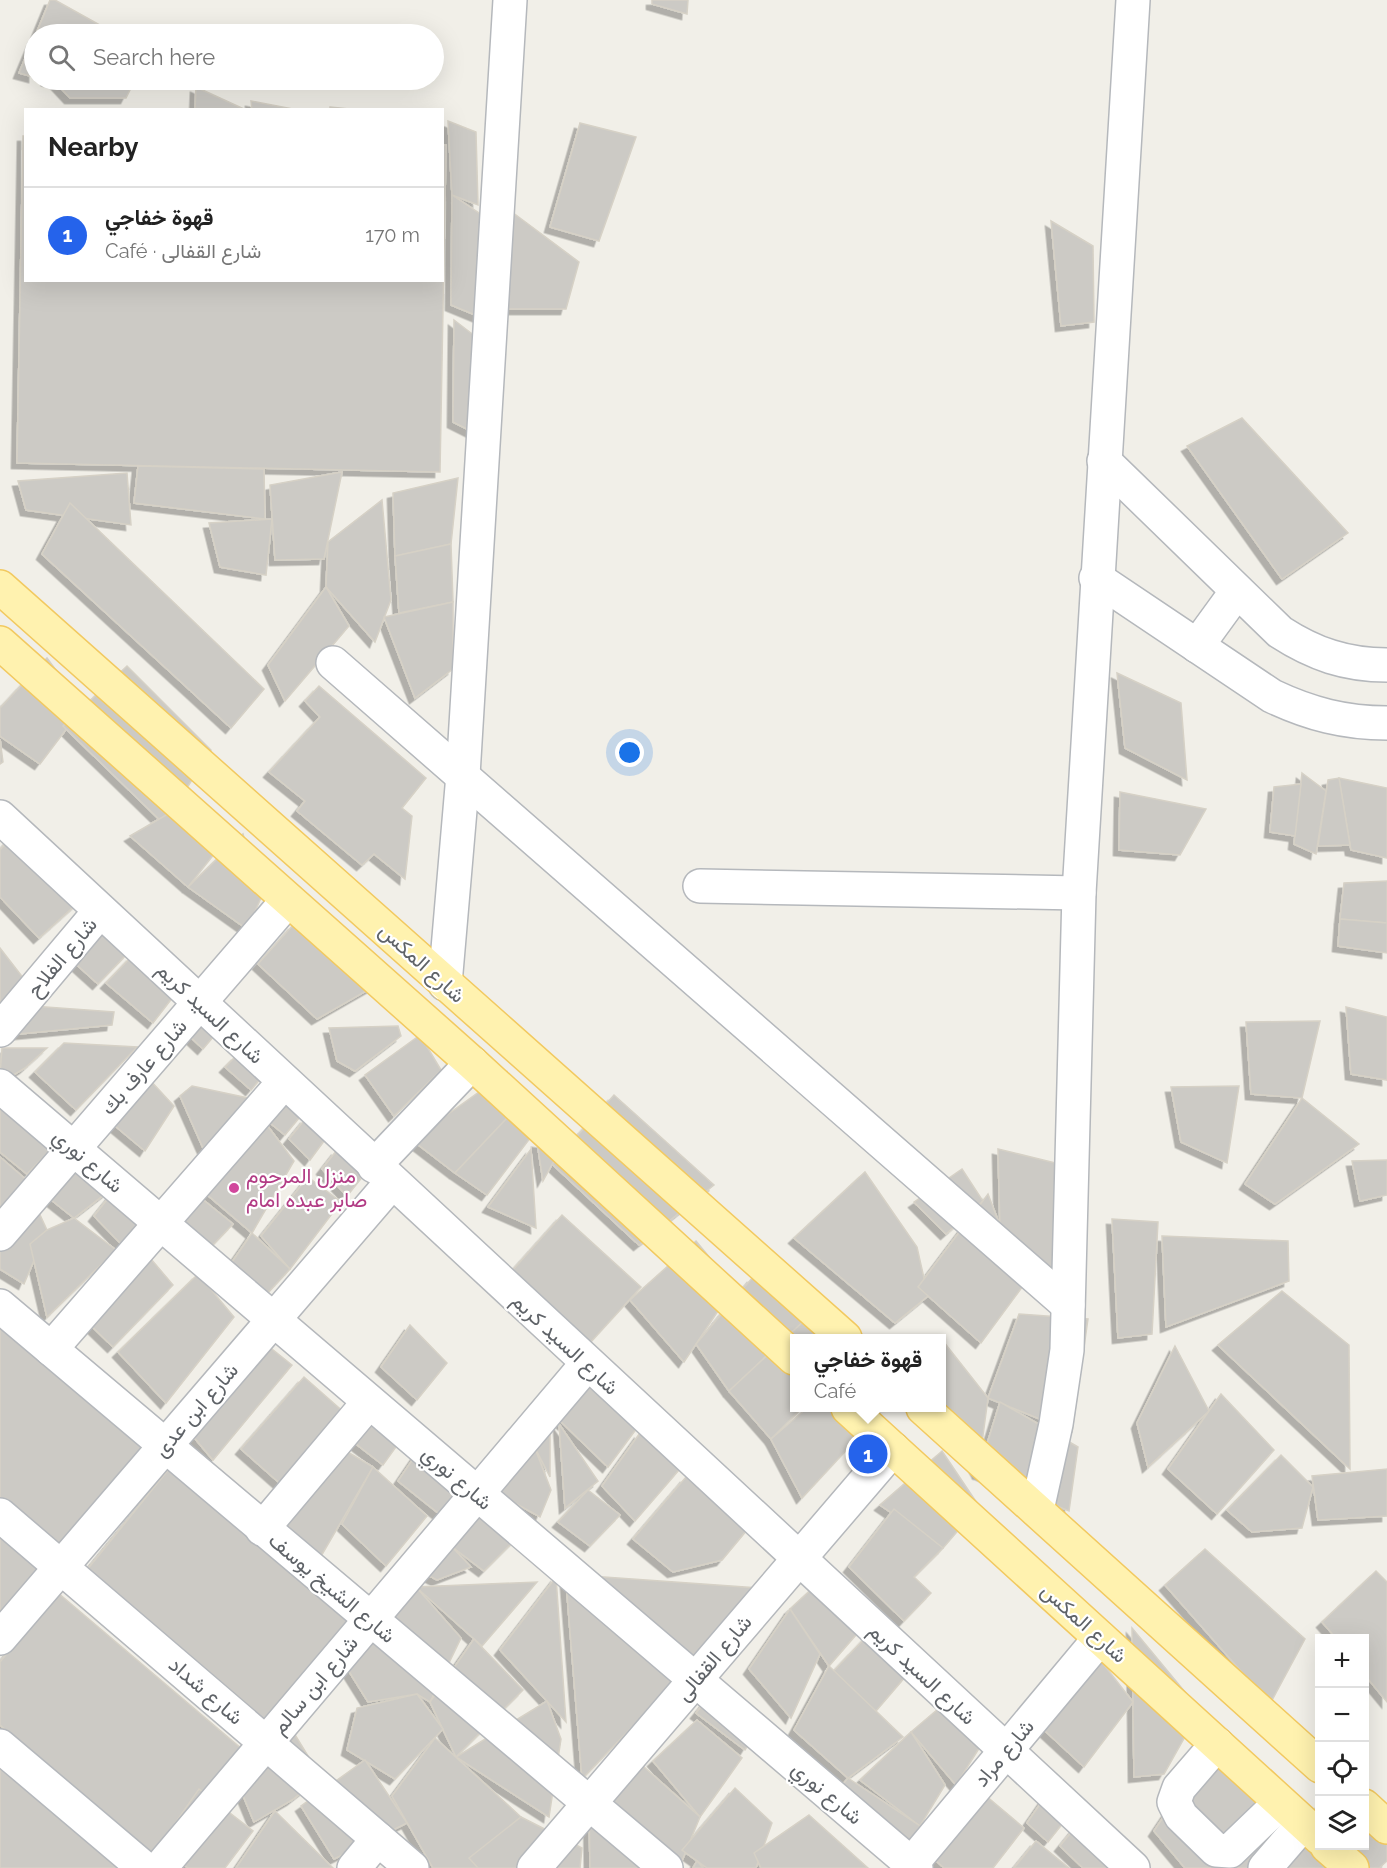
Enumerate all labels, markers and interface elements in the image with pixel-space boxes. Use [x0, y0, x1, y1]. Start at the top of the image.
search box [24, 24, 444, 90]
icon: search [45, 41, 78, 74]
text: Search here [93, 44, 215, 70]
text: Nearby [48, 132, 138, 162]
text: قهوة خفاجي [105, 204, 214, 230]
text: 1 [63, 223, 72, 247]
text: 170 m [365, 223, 420, 247]
text: Café · شارع القفالى [105, 239, 261, 263]
your location [615, 738, 644, 767]
street label: شارع الفلاح [21, 912, 103, 1003]
street label: شارع المكس [373, 917, 471, 1009]
street label: شارع السيد كريم [150, 957, 269, 1070]
street label: شارع عارف بك [95, 1014, 193, 1121]
street label: شارع نوري [45, 1123, 129, 1202]
place label: منزل المرحوم صابر عبده امام [246, 1163, 367, 1214]
marker: منزل المرحوم صابر عبده امام [227, 1181, 241, 1195]
street label: شارع السيد كريم [505, 1288, 624, 1401]
popup [790, 1334, 946, 1412]
text: قهوة خفاجي [814, 1346, 922, 1372]
street label: شارع ابن عدى [148, 1358, 245, 1463]
text: Café [814, 1379, 856, 1403]
pin: 1 [848, 1432, 888, 1476]
street label: شارع نوري [414, 1440, 498, 1519]
street label: شارع الشيخ يوسف [263, 1527, 401, 1649]
street label: شارع المكس [1035, 1577, 1133, 1669]
street label: شارع القفالى [670, 1610, 758, 1707]
street label: شارع السيد كريم [862, 1618, 981, 1731]
street label: شارع ابن سالم [266, 1630, 364, 1740]
map controls [1315, 1634, 1369, 1850]
button: + [1315, 1634, 1369, 1688]
street label: شارع شداد [163, 1652, 249, 1731]
button: − [1315, 1688, 1369, 1742]
street label: شارع مراد [968, 1714, 1041, 1793]
button: locate [1315, 1742, 1369, 1796]
street label: شارع نوري [784, 1756, 868, 1833]
button: layers [1315, 1796, 1369, 1850]

